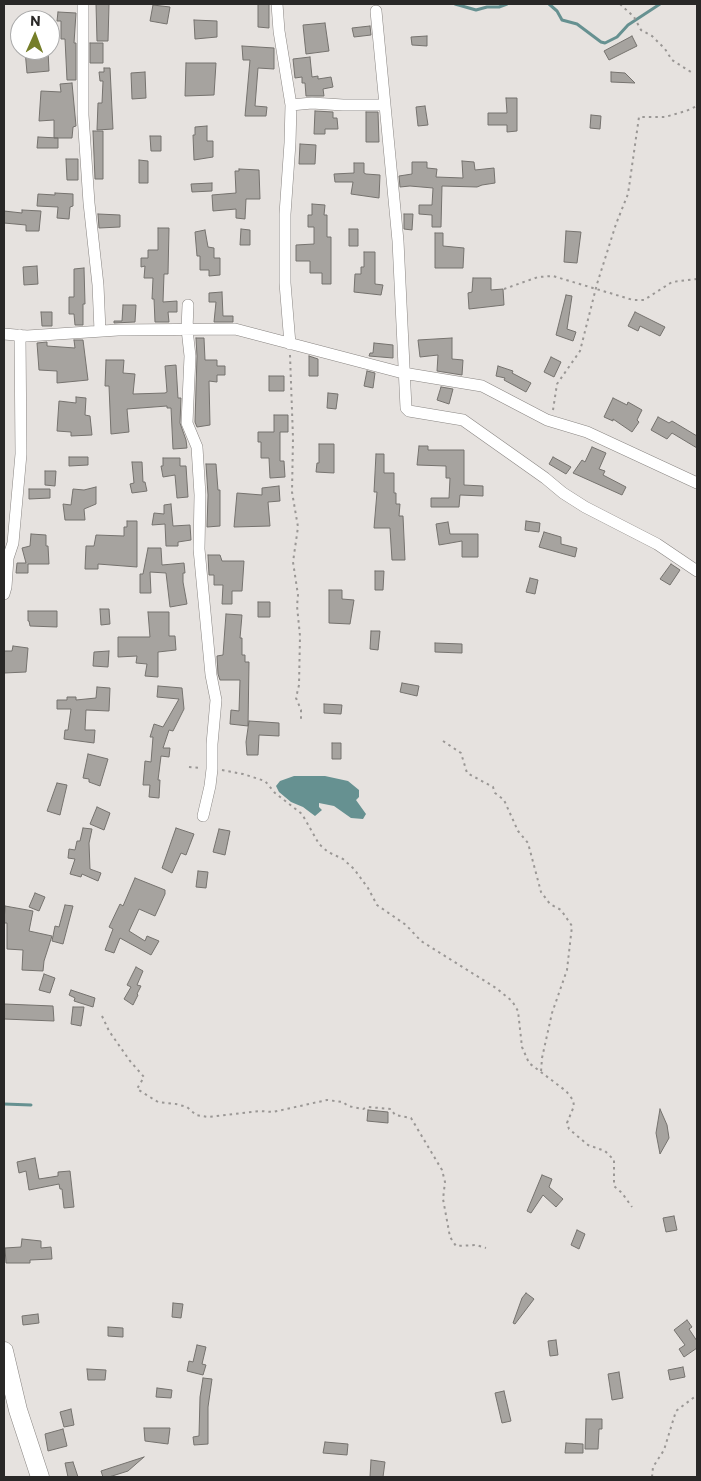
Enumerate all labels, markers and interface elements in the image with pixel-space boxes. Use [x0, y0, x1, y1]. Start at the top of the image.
north arrow [10, 10, 60, 60]
text: N [30, 12, 41, 29]

